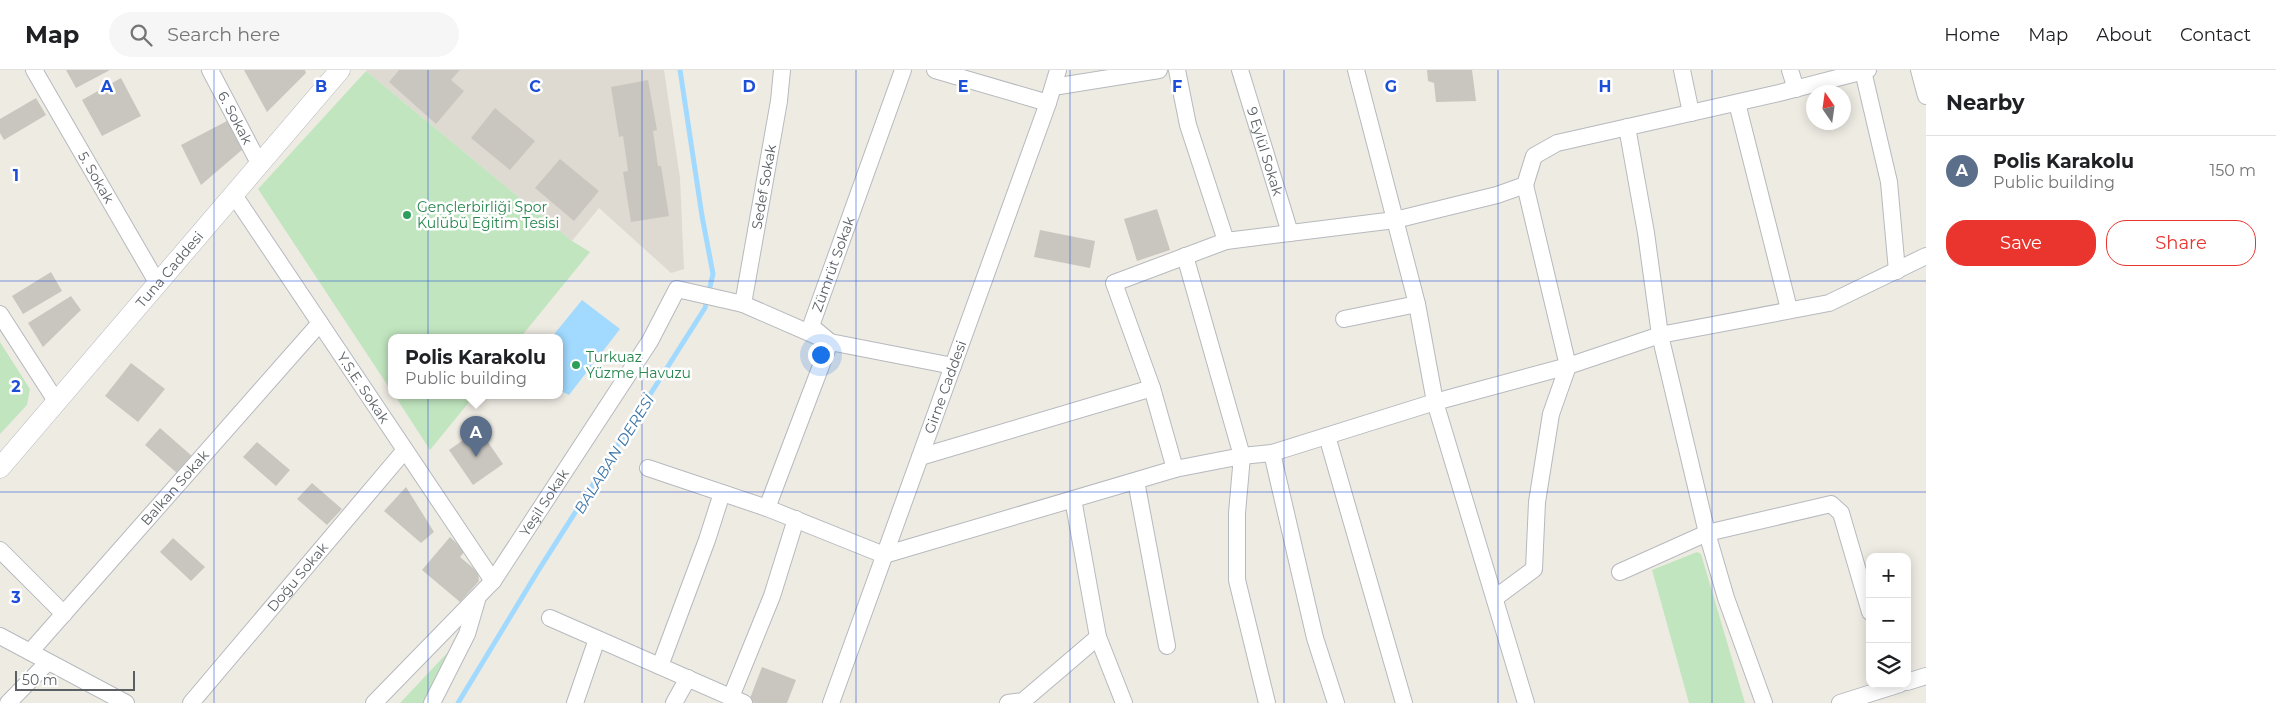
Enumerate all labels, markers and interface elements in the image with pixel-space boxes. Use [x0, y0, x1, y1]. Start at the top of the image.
search box [109, 12, 459, 57]
text: Map [25, 20, 79, 49]
icon: search [127, 21, 155, 49]
text: Search here [167, 23, 280, 46]
text: Home [1944, 24, 2000, 46]
text: Map [2028, 24, 2068, 46]
text: About [2096, 24, 2152, 46]
text: Contact [2180, 24, 2251, 46]
text: A [100, 77, 114, 96]
text: B [315, 77, 327, 96]
text: C [529, 77, 541, 96]
text: D [742, 77, 756, 96]
text: E [958, 77, 968, 96]
text: F [1172, 77, 1182, 96]
text: G [1385, 77, 1397, 96]
text: H [1599, 77, 1611, 96]
north arrow [1806, 85, 1851, 130]
street label: 6. Sokak [214, 88, 257, 148]
text: Nearby [1946, 90, 2025, 115]
street label: 9 Eylül Sokak [1243, 105, 1287, 199]
street label: Sedef Sokak [747, 142, 780, 231]
street label: 5. Sokak [74, 148, 119, 207]
text: Polis Karakolu [1993, 150, 2134, 173]
text: A [1956, 161, 1968, 180]
text: 150 m [2209, 161, 2256, 180]
text: 1 [13, 166, 19, 185]
text: Public building [1993, 173, 2115, 192]
place label: Gençlerbirliği Spor Kulübü Eğitim Tesisi [417, 198, 559, 232]
marker: Gençlerbirliği Spor Kulübü Eğitim Tesisi [401, 209, 413, 221]
street label: Zümrüt Sokak [808, 214, 859, 314]
button: Save [1946, 220, 2096, 266]
button: Share [2106, 220, 2256, 266]
street label: Tuna Caddesi [132, 228, 207, 311]
popup [388, 334, 563, 399]
street label: Girne Caddesi [920, 338, 970, 436]
your location [808, 342, 834, 368]
text: Polis Karakolu [405, 346, 546, 369]
place label: Turkuaz Yüzme Havuzu [586, 348, 691, 382]
street label: Y.S.E. Sokak [333, 349, 394, 427]
marker: Turkuaz Yüzme Havuzu [570, 359, 582, 371]
text: Public building [405, 369, 527, 388]
text: 2 [11, 377, 21, 396]
water label: BALABAN DERESİ [570, 391, 659, 517]
pin: A [460, 416, 492, 457]
street label: Balkan Sokak [137, 446, 213, 529]
street label: Yeşil Sokak [516, 465, 573, 540]
street label: Doğu Sokak [263, 538, 332, 615]
map controls [1866, 553, 1911, 688]
button: + [1866, 553, 1911, 598]
text: 3 [10, 588, 21, 607]
button: − [1866, 598, 1911, 643]
button: layers [1866, 643, 1911, 688]
scale bar [15, 668, 135, 691]
text: 50 m [22, 671, 58, 689]

